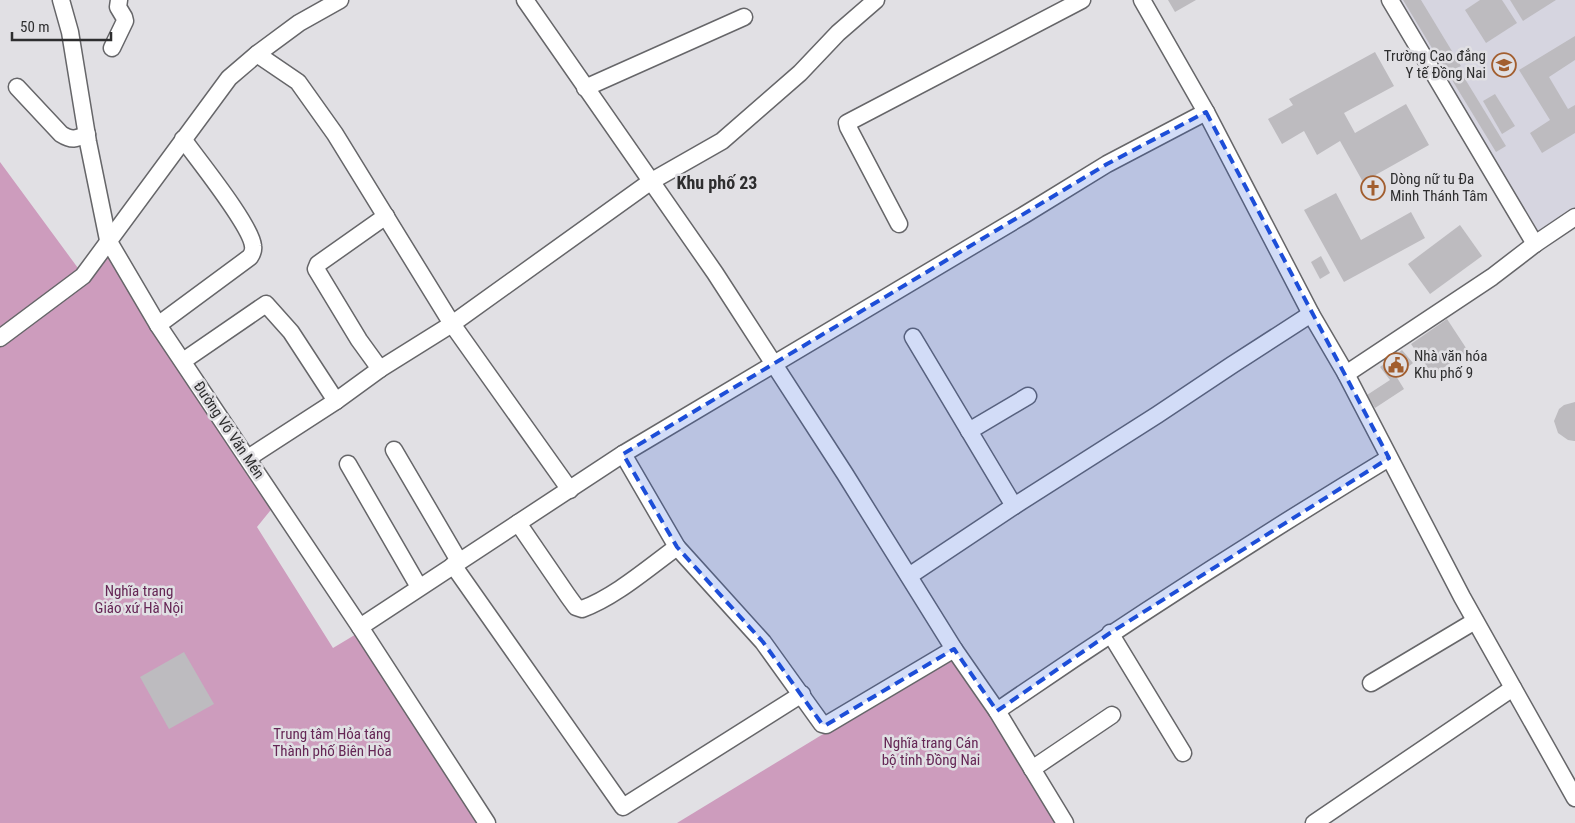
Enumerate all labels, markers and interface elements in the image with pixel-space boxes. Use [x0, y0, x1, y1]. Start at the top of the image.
scale bar [12, 10, 111, 42]
text: 50 m [20, 18, 50, 36]
place label: Trường Cao đẳng Y tế Đồng Nai [1384, 47, 1486, 82]
school or university icon: Trường Cao đẳng Y tế Đồng Nai [1491, 52, 1517, 78]
place label: Dòng nữ tu Đa Minh Thánh Tâm [1390, 170, 1488, 205]
district label: Khu phố 23 [677, 172, 757, 193]
church icon: Dòng nữ tu Đa Minh Thánh Tâm [1360, 175, 1386, 201]
place label: Nhà văn hóa Khu phố 9 [1414, 347, 1487, 382]
public building icon: Nhà văn hóa Khu phố 9 [1383, 352, 1409, 378]
street label: Đường Võ Văn Mén [190, 378, 268, 482]
park label: Nghĩa trang Giáo xứ Hà Nội [95, 582, 183, 617]
park label: Trung tâm Hỏa táng Thành phố Biên Hòa [272, 725, 392, 760]
park label: Nghĩa trang Cán bộ tỉnh Đồng Nai [882, 734, 980, 769]

